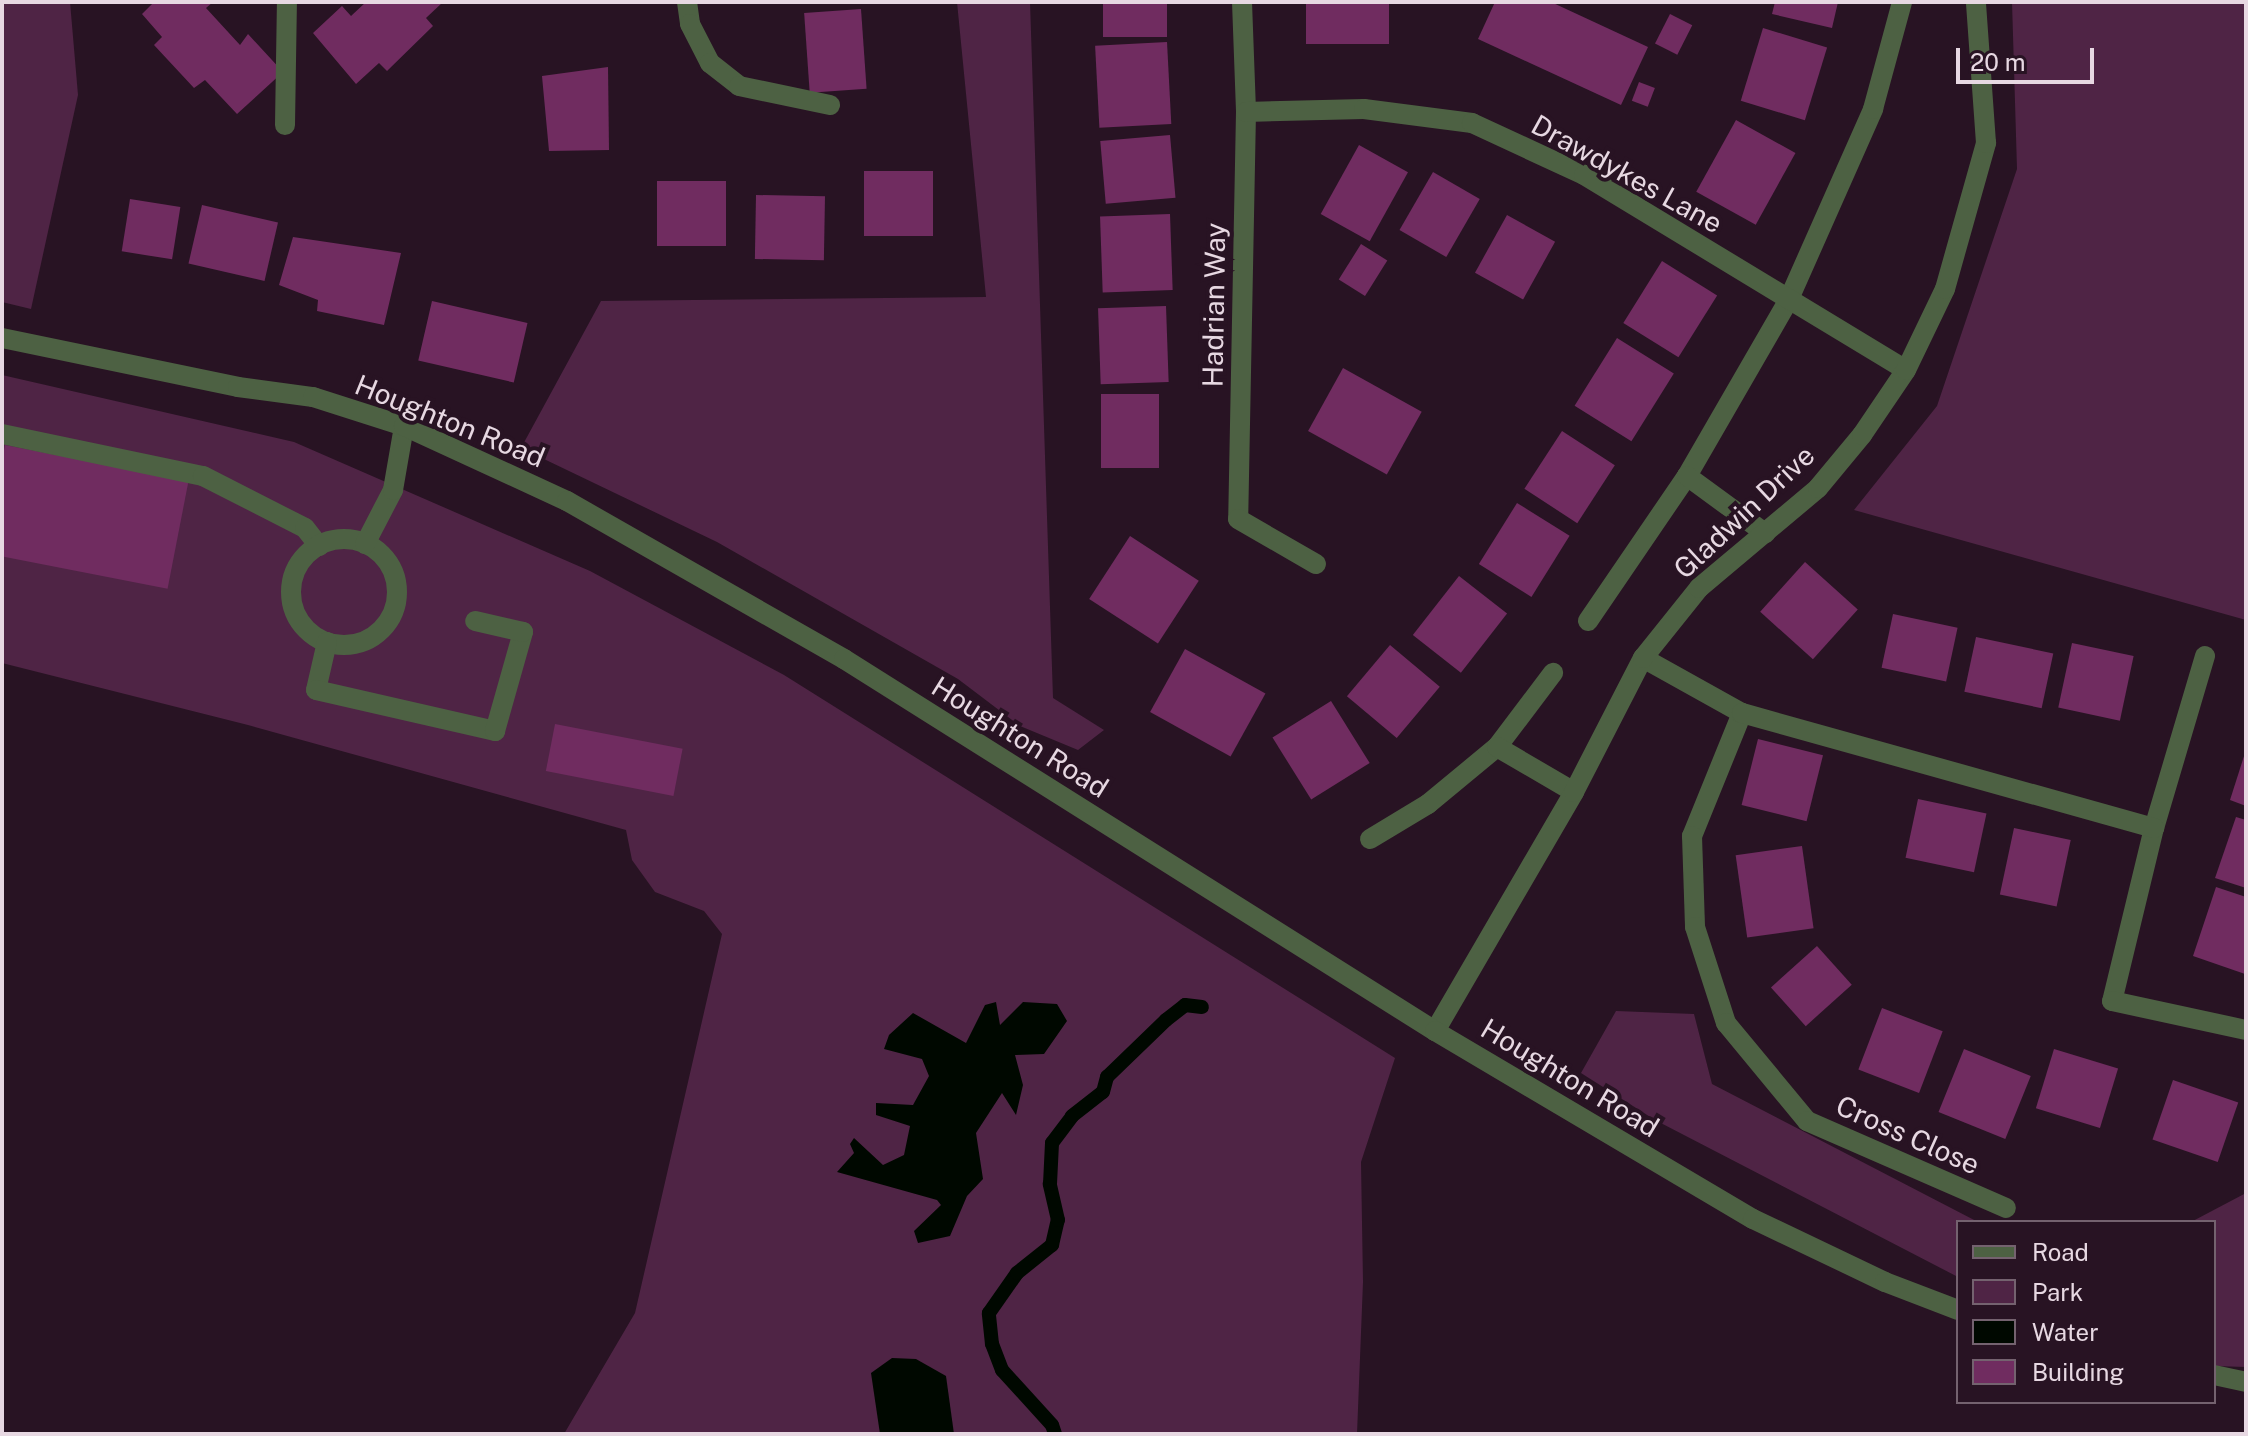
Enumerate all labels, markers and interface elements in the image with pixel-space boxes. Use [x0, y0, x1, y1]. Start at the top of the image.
scale bar [1960, 32, 2098, 82]
text: 20 m [1970, 48, 2026, 76]
street label: Drawdykes Lane [1526, 108, 1728, 240]
street label: Hadrian Way [1196, 222, 1232, 388]
street label: Houghton Road [350, 368, 550, 474]
street label: Gladwin Drive [1667, 438, 1821, 586]
street label: Houghton Road [926, 669, 1114, 805]
street label: Houghton Road [1475, 1012, 1665, 1144]
street label: Cross Close [1831, 1088, 1985, 1182]
legend [1956, 1220, 2216, 1404]
text: Road [2032, 1238, 2089, 1266]
text: Park [2032, 1278, 2083, 1306]
text: Water [2032, 1318, 2099, 1346]
text: Building [2032, 1358, 2124, 1386]

